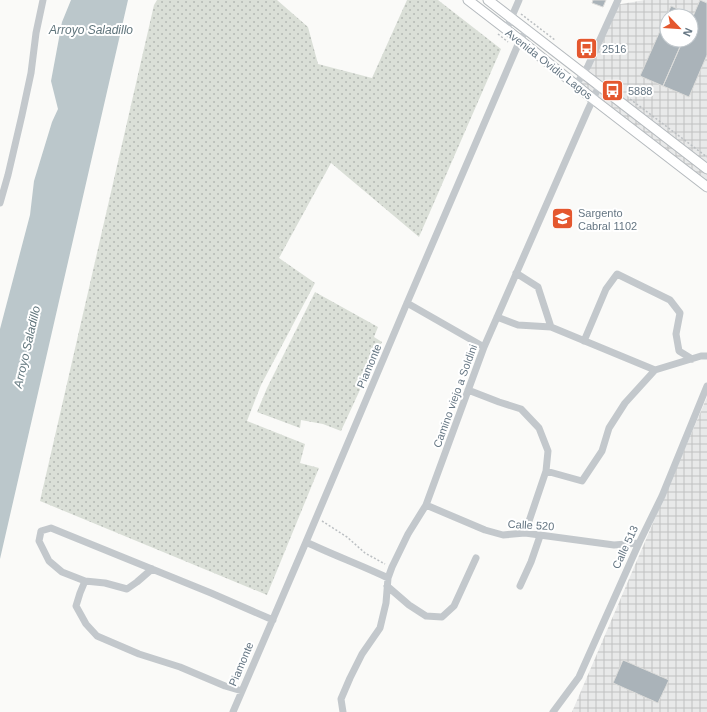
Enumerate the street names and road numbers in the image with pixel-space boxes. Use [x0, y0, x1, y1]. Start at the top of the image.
street label: Avenida Ovidio Lagos [503, 26, 595, 102]
street label: Piamonte [354, 342, 384, 390]
street label: Camino viejo a Soldini [431, 343, 479, 449]
street label: Calle 520 [507, 518, 555, 532]
street label: Calle 513 [610, 523, 640, 571]
street label: Piamonte [226, 640, 256, 688]

